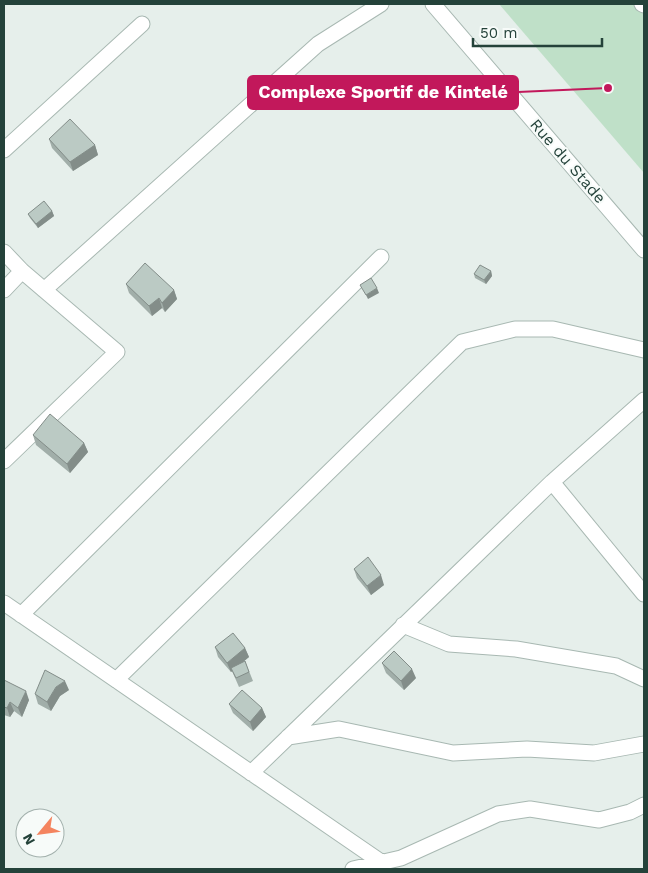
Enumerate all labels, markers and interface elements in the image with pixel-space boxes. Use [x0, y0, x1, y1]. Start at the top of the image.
scale bar [473, 15, 602, 47]
text: 50 m [480, 24, 517, 42]
callout: Complexe Sportif de Kintelé [248, 76, 518, 109]
text: Complexe Sportif de Kintelé [258, 81, 508, 102]
street label: Rue du Stade [526, 115, 610, 207]
north arrow [15, 808, 65, 858]
text: N [19, 831, 38, 848]

